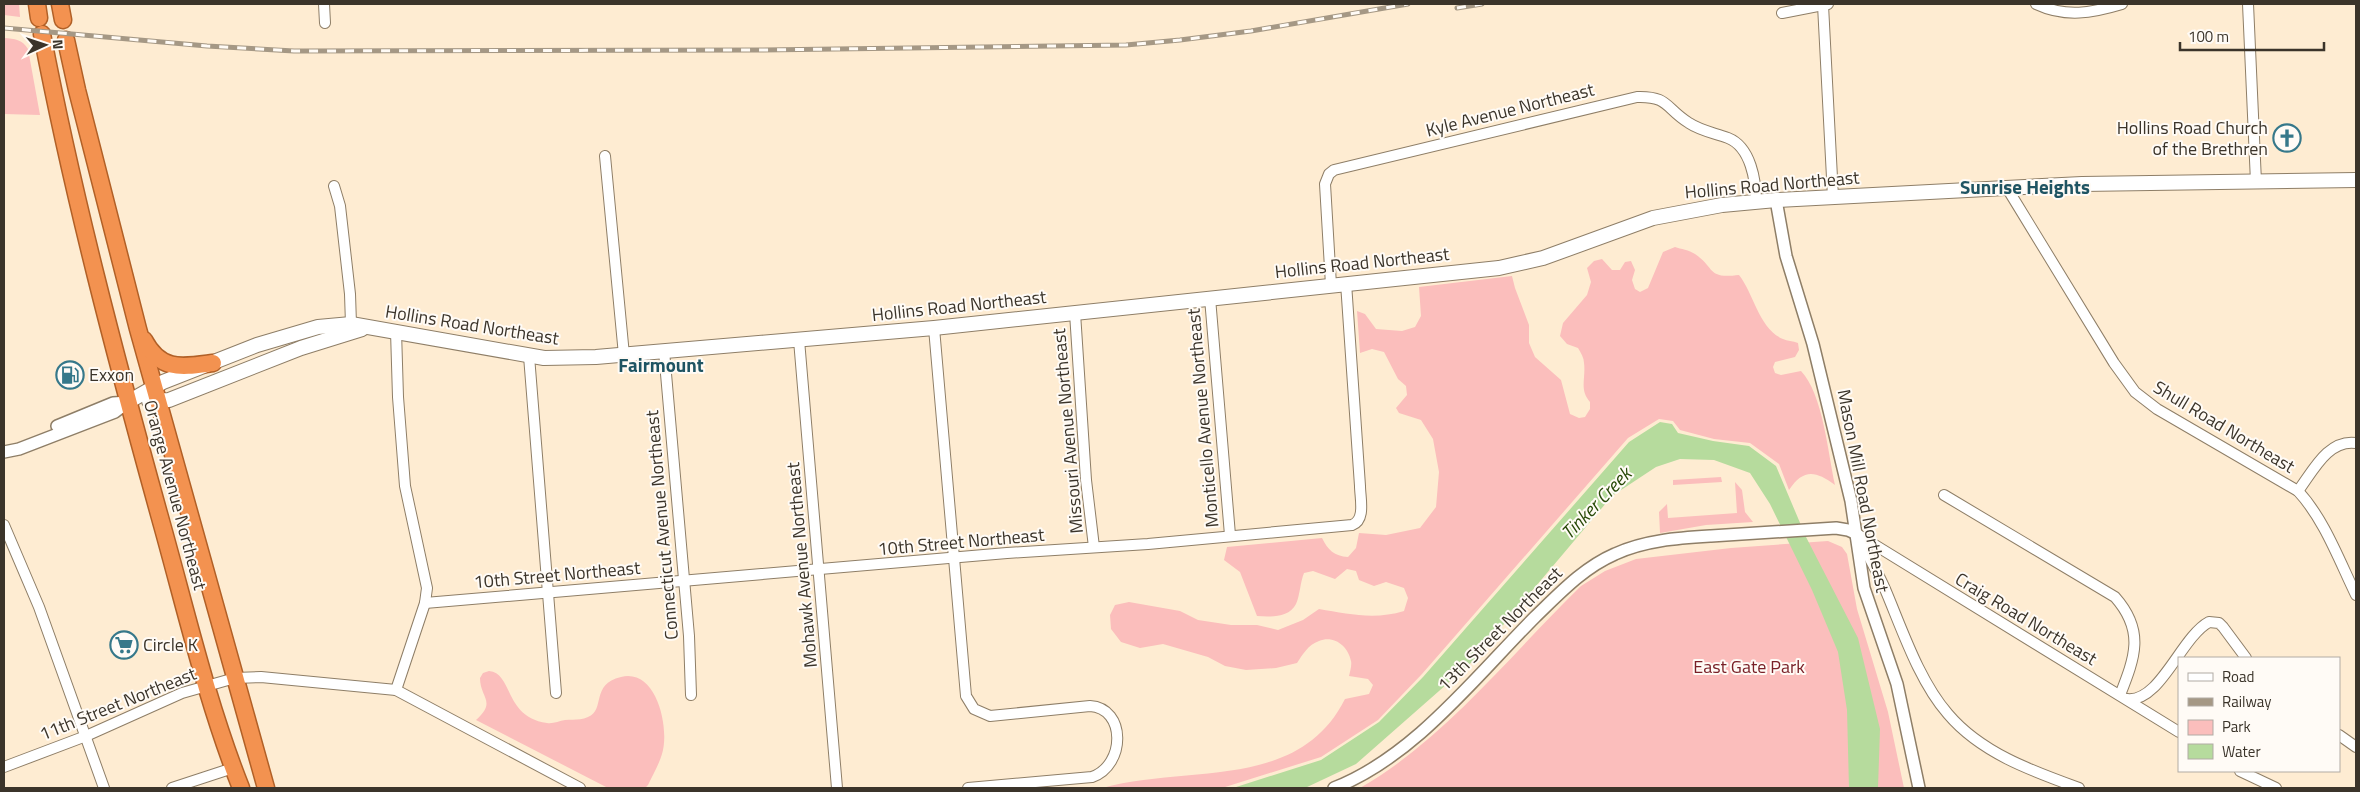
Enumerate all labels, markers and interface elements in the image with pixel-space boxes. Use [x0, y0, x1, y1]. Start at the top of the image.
north arrow [20, 20, 70, 70]
scale bar [2180, 20, 2324, 52]
text: 100 m [2188, 25, 2229, 48]
text: N [48, 39, 69, 50]
street label: Kyle Avenue Northeast [1423, 75, 1598, 143]
place label: Hollins Road Church of the Brethren [2117, 114, 2268, 162]
church icon: Hollins Road Church of the Brethren [2272, 123, 2302, 153]
street label: Hollins Road Northeast [1683, 163, 1861, 206]
district label: Sunrise Heights [1960, 172, 2090, 201]
street label: Hollins Road Northeast [1273, 240, 1451, 285]
street label: Hollins Road Northeast [870, 283, 1048, 328]
street label: Hollins Road Northeast [383, 297, 561, 352]
street label: Monticello Avenue Northeast [1179, 307, 1226, 529]
street label: Missouri Avenue Northeast [1045, 327, 1090, 535]
district label: Fairmount [618, 350, 704, 379]
fuel station icon: Exxon [55, 360, 85, 390]
place label: Exxon [89, 361, 134, 388]
street label: Shull Road Northeast [2148, 374, 2301, 480]
street label: Mason Mill Road Northeast [1831, 387, 1897, 595]
street label: Orange Avenue Northeast [137, 397, 214, 594]
street label: Connecticut Avenue Northeast [638, 409, 685, 641]
water label: Tinker Creek [1554, 458, 1639, 545]
street label: Mohawk Avenue Northeast [779, 460, 824, 669]
street label: 10th Street Northeast [877, 521, 1046, 562]
street label: 10th Street Northeast [473, 554, 642, 595]
street label: 13th Street Northeast [1431, 560, 1569, 697]
street label: Craig Road Northeast [1950, 565, 2103, 672]
supermarket icon: Circle K [109, 630, 139, 660]
place label: Circle K [143, 631, 198, 658]
park label: East Gate Park [1693, 653, 1805, 680]
legend [2178, 657, 2340, 772]
street label: 11th Street Northeast [35, 659, 201, 747]
text: Road [2222, 665, 2254, 688]
text: Railway [2222, 690, 2272, 713]
text: Park [2222, 715, 2251, 738]
text: Water [2222, 740, 2261, 763]

